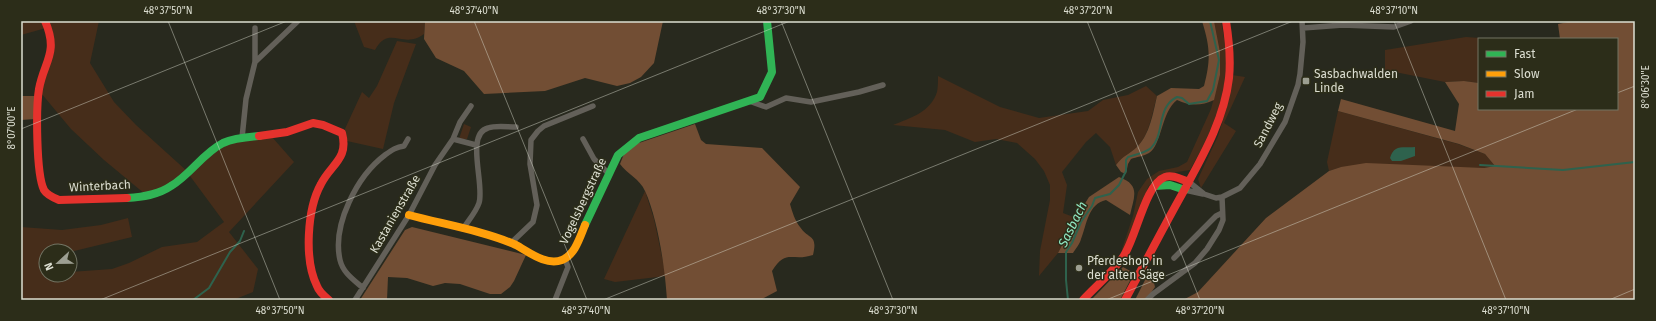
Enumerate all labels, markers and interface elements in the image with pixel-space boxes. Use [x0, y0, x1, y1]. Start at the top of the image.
text: 48°37'50"N [143, 5, 193, 17]
text: 48°37'40"N [450, 5, 498, 17]
text: 48°37'30"N [756, 5, 806, 17]
text: 48°37'20"N [1064, 5, 1112, 17]
text: 48°37'10"N [1370, 5, 1418, 17]
legend [1478, 38, 1618, 110]
text: Fast [1514, 47, 1536, 61]
text: 8°06'30"E [1640, 65, 1652, 109]
place label: Sasbachwalden Linde [1314, 67, 1398, 95]
text: Slow [1514, 67, 1540, 81]
marker: Sasbachwalden Linde [1301, 76, 1311, 86]
text: Jam [1514, 87, 1534, 101]
street label: Sandweg [1251, 99, 1286, 150]
text: 8°07'00"E [6, 106, 18, 150]
street label: Vogelsbergstraße [557, 156, 609, 246]
street label: Kastanienstraße [367, 172, 423, 256]
street label: Winterbach [69, 177, 131, 195]
water label: Sasbach [1055, 199, 1090, 250]
north arrow [38, 243, 78, 283]
place label: Pferdeshop in der alten Säge [1087, 254, 1165, 282]
text: N [42, 261, 57, 272]
marker: Pferdeshop in der alten Säge [1074, 263, 1084, 273]
text: 48°37'50"N [255, 305, 305, 317]
text: 48°37'40"N [562, 305, 610, 317]
text: 48°37'30"N [868, 305, 918, 317]
text: 48°37'20"N [1176, 305, 1224, 317]
text: 48°37'10"N [1482, 305, 1530, 317]

